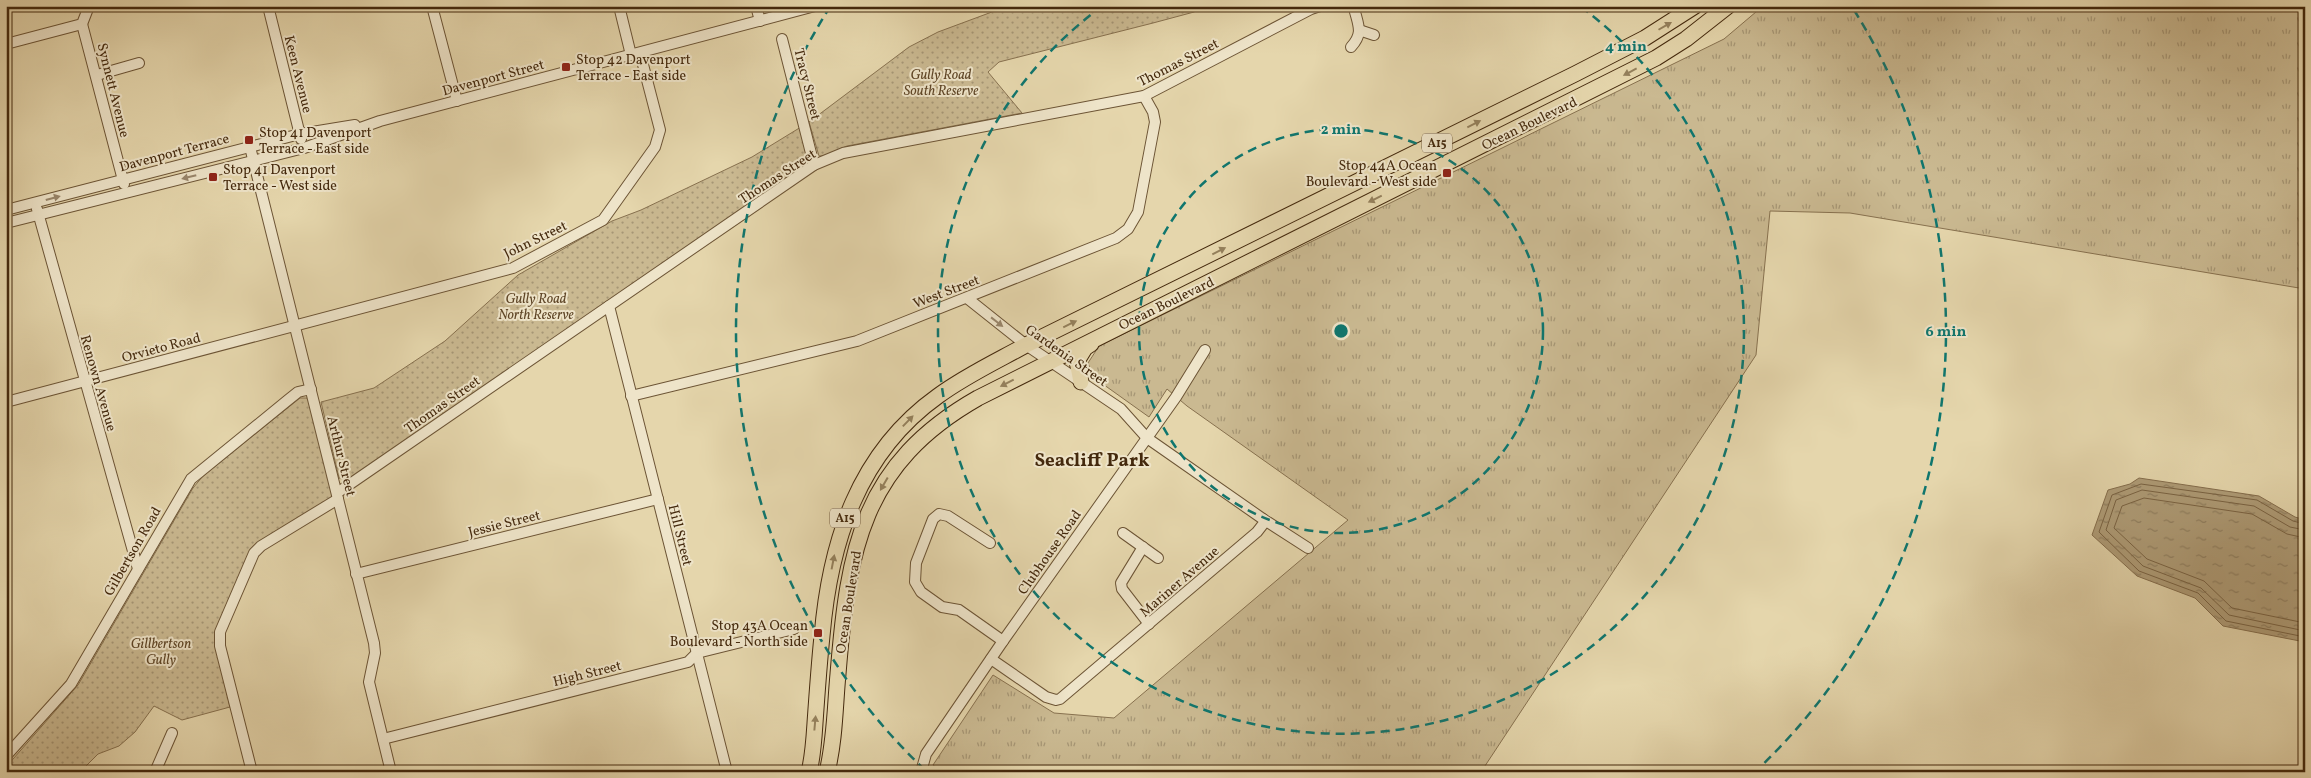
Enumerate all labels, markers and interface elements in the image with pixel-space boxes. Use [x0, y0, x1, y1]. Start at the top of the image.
one-way arrow [1659, 22, 1672, 31]
street label: Keen Avenue [279, 34, 316, 115]
street label: Thomas Street [1135, 35, 1223, 92]
text: 4 min [1605, 37, 1647, 58]
street label: Synnett Avenue [92, 41, 134, 140]
street label: Tracy Street [788, 46, 825, 122]
place label: Stop 42 Davenport Terrace - East side [576, 51, 691, 86]
street label: Davenport Street [440, 56, 547, 101]
marker: Stop 42 Davenport Terrace - East side [560, 61, 572, 73]
park label: Gully Road South Reserve [904, 66, 978, 101]
one-way arrow [1622, 68, 1637, 76]
street label: Ocean Boulevard [1479, 93, 1581, 156]
text: 2 min [1321, 120, 1361, 141]
one-way arrow [1467, 120, 1481, 128]
place label: Stop 41 Davenport Terrace - East side [259, 124, 372, 159]
street label: Davenport Terrace [117, 130, 232, 177]
marker: Stop 41 Davenport Terrace - East side [243, 134, 255, 146]
road number: A15 [1422, 134, 1452, 152]
street label: Thomas Street [736, 145, 820, 209]
place label: Stop 44A Ocean Boulevard - West side [1306, 157, 1437, 192]
place label: Stop 41 Davenport Terrace - West side [223, 161, 337, 196]
marker: Stop 44A Ocean Boulevard - West side [1441, 167, 1453, 179]
marker: Stop 41 Davenport Terrace - West side [207, 171, 219, 183]
one-way arrow [182, 173, 197, 181]
one-way arrow [46, 194, 61, 202]
one-way arrow [1368, 195, 1382, 203]
street label: John Street [501, 217, 571, 264]
one-way arrow [1212, 247, 1226, 255]
street label: West Street [910, 271, 983, 314]
street label: Ocean Boulevard [1116, 273, 1218, 336]
park label: Gully Road North Reserve [498, 290, 574, 325]
one-way arrow [990, 316, 1003, 327]
one-way arrow [1063, 320, 1077, 328]
street label: Gardenia Street [1021, 321, 1111, 392]
centre of rings [1332, 322, 1350, 340]
text: 6 min [1926, 322, 1967, 343]
street label: Orvieto Road [120, 329, 203, 368]
street label: Renown Avenue [75, 333, 120, 434]
street label: Thomas Street [401, 372, 485, 438]
one-way arrow [1000, 379, 1015, 387]
street label: Arthur Street [321, 414, 360, 499]
one-way arrow [902, 415, 914, 427]
district label: Seacliff Park [1034, 448, 1150, 474]
one-way arrow [880, 477, 888, 492]
street label: Hill Street [663, 503, 696, 568]
street label: Gilbertson Road [100, 504, 167, 600]
street label: Jessie Street [466, 506, 542, 543]
street label: Clubhouse Road [1014, 507, 1087, 599]
road number: A15 [830, 508, 860, 528]
street label: Mariner Avenue [1136, 542, 1224, 622]
street label: Ocean Boulevard [832, 549, 867, 655]
one-way arrow [829, 554, 837, 570]
place label: Stop 43A Ocean Boulevard - North side [670, 617, 808, 652]
marker: Stop 43A Ocean Boulevard - North side [812, 627, 824, 639]
park label: Gillbertson Gully [131, 635, 191, 670]
street label: High Street [551, 657, 624, 692]
one-way arrow [811, 715, 819, 731]

